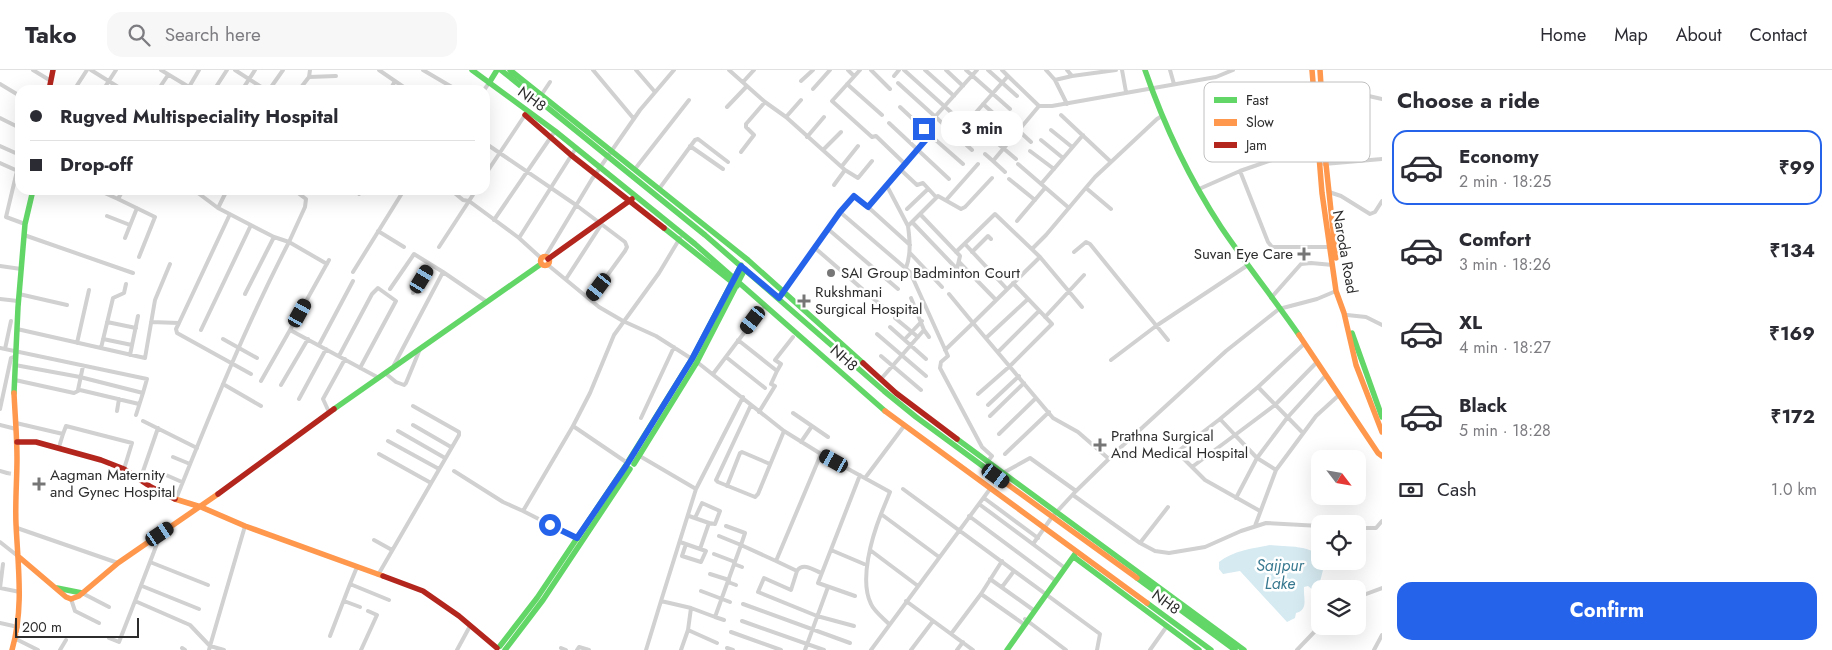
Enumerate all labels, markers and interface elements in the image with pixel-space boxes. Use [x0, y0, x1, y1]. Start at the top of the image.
search box [107, 12, 457, 57]
text: Tako [25, 17, 77, 52]
icon: search [125, 21, 153, 49]
text: Search here [165, 21, 261, 48]
text: Home [1540, 22, 1586, 48]
text: Map [1614, 22, 1648, 48]
text: About [1676, 22, 1721, 48]
text: Contact [1749, 22, 1807, 48]
street label: NH8 [513, 81, 551, 117]
legend [1204, 82, 1370, 162]
text: Choose a ride [1397, 84, 1540, 116]
text: Fast [1246, 90, 1269, 110]
text: Rugved Multispeciality Hospital [60, 103, 338, 130]
callout: 3 min [942, 112, 1024, 146]
text: Slow [1246, 112, 1274, 132]
text: 3 min [961, 117, 1003, 140]
route end [913, 118, 935, 140]
text: Jam [1244, 135, 1267, 155]
text: Economy [1459, 143, 1539, 170]
icon: car [1399, 145, 1444, 190]
text: Drop-off [60, 151, 133, 178]
text: ₹99 [1779, 154, 1815, 181]
text: 2 min · 18:25 [1459, 170, 1551, 193]
street label: Naroda Road [1327, 208, 1363, 296]
text: Comfort [1459, 226, 1531, 253]
icon: car [1399, 228, 1444, 273]
text: ₹134 [1769, 237, 1815, 264]
place label: Suvan Eye Care [1194, 243, 1293, 265]
marker: Suvan Eye Care [1297, 247, 1311, 261]
text: 3 min · 18:26 [1459, 253, 1551, 276]
car [407, 262, 436, 296]
place label: SAI Group Badminton Court [841, 262, 1020, 284]
marker: SAI Group Badminton Court [825, 267, 837, 279]
car [583, 271, 614, 303]
place label: Rukshmani Surgical Hospital [815, 281, 922, 320]
marker: Rukshmani Surgical Hospital [797, 294, 811, 308]
car [286, 296, 313, 330]
car [737, 304, 768, 336]
text: XL [1459, 309, 1482, 336]
icon: car [1399, 311, 1444, 356]
text: ₹169 [1769, 320, 1815, 347]
text: 4 min · 18:27 [1459, 336, 1551, 359]
street label: NH8 [825, 340, 863, 376]
text: Black [1459, 392, 1507, 419]
icon: car [1399, 394, 1444, 439]
text: ₹172 [1771, 403, 1815, 430]
text: 5 min · 18:28 [1459, 419, 1551, 442]
place label: Prathna Surgical And Medical Hospital [1111, 425, 1248, 464]
marker: Prathna Surgical And Medical Hospital [1093, 438, 1107, 452]
car [817, 447, 850, 475]
north arrow [1311, 450, 1366, 505]
map controls [1311, 450, 1366, 635]
car [979, 461, 1012, 491]
place label: Aagman Maternity and Gynec Hospital [50, 464, 176, 503]
icon: cash [1397, 476, 1425, 504]
text: Cash [1437, 476, 1477, 503]
marker: Aagman Maternity and Gynec Hospital [32, 477, 46, 491]
text: 1.0 km [1771, 478, 1817, 501]
route start [539, 514, 561, 536]
button: locate [1311, 515, 1366, 570]
car [143, 519, 176, 549]
water label: Saijpur Lake [1256, 554, 1305, 595]
button: layers [1311, 580, 1366, 635]
button: Confirm [1397, 582, 1817, 640]
street label: NH8 [1147, 584, 1185, 620]
scale bar [15, 615, 139, 638]
text: 200 m [22, 617, 62, 637]

